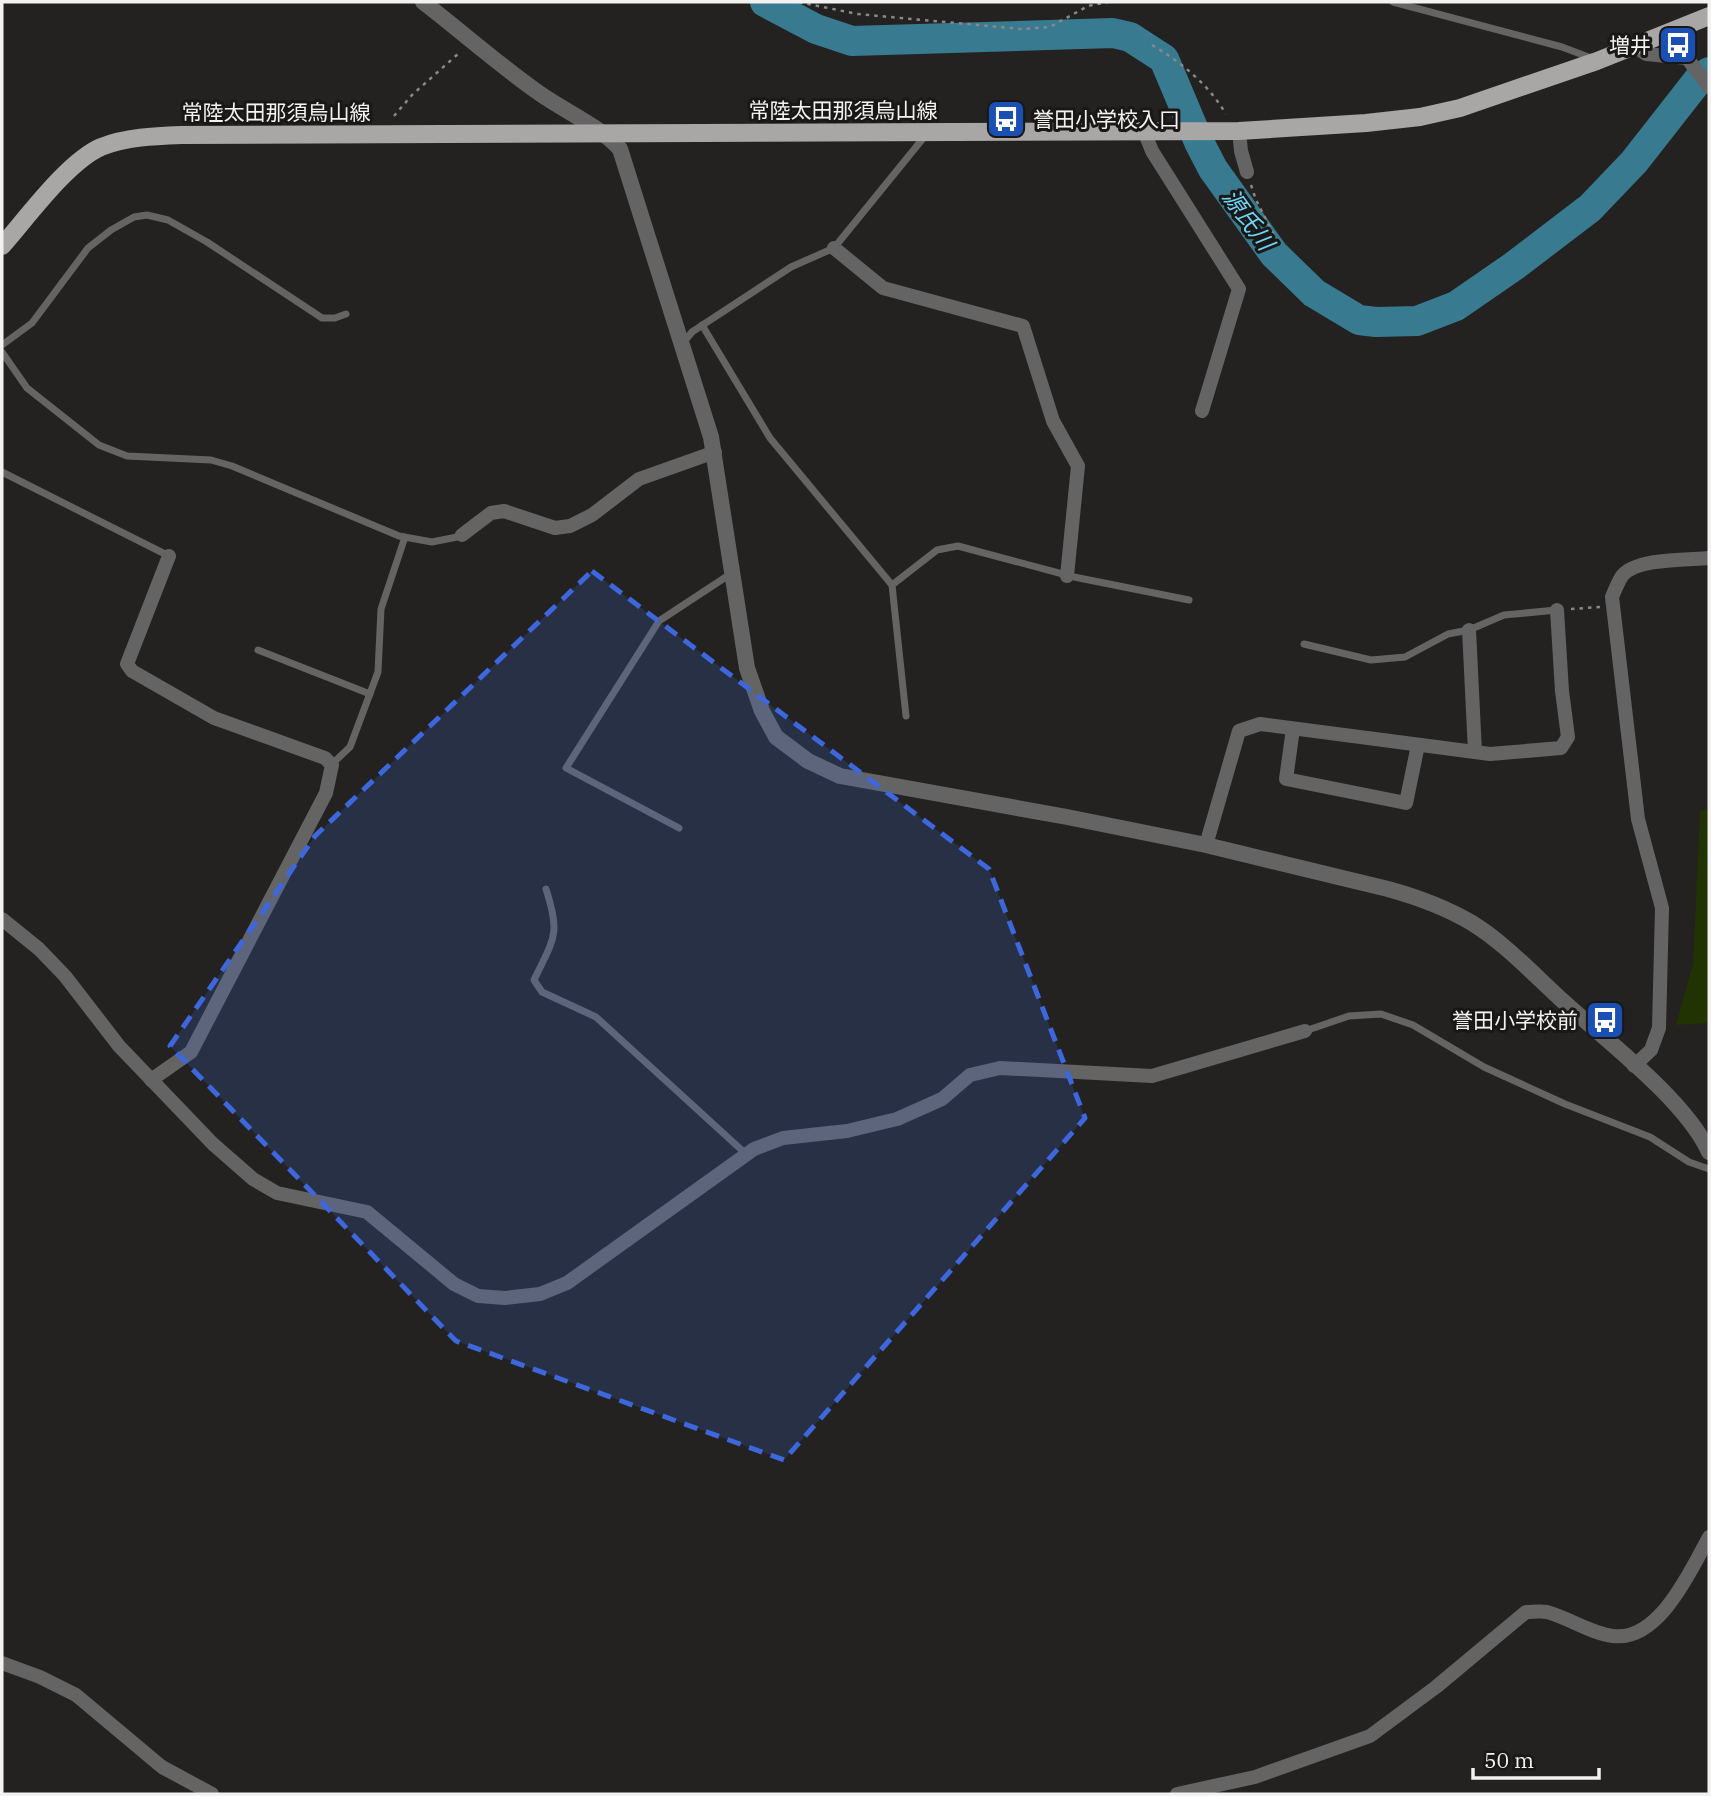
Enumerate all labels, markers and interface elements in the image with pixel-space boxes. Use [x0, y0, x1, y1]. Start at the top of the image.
bus stop icon: 増井 [1657, 24, 1699, 66]
place label: 増井 [1609, 31, 1651, 59]
street label: 常陸太田那須烏山線 [749, 96, 938, 124]
street label: 常陸太田那須烏山線 [182, 98, 371, 126]
bus stop icon: 誉田小学校入口 [985, 98, 1027, 140]
place label: 誉田小学校入口 [1033, 105, 1180, 133]
water label: 源氏川 [1217, 182, 1283, 258]
bus stop icon: 誉田小学校前 [1584, 999, 1626, 1041]
place label: 誉田小学校前 [1452, 1006, 1578, 1034]
scale bar [1473, 1736, 1599, 1780]
text: 50 m [1484, 1746, 1534, 1774]

